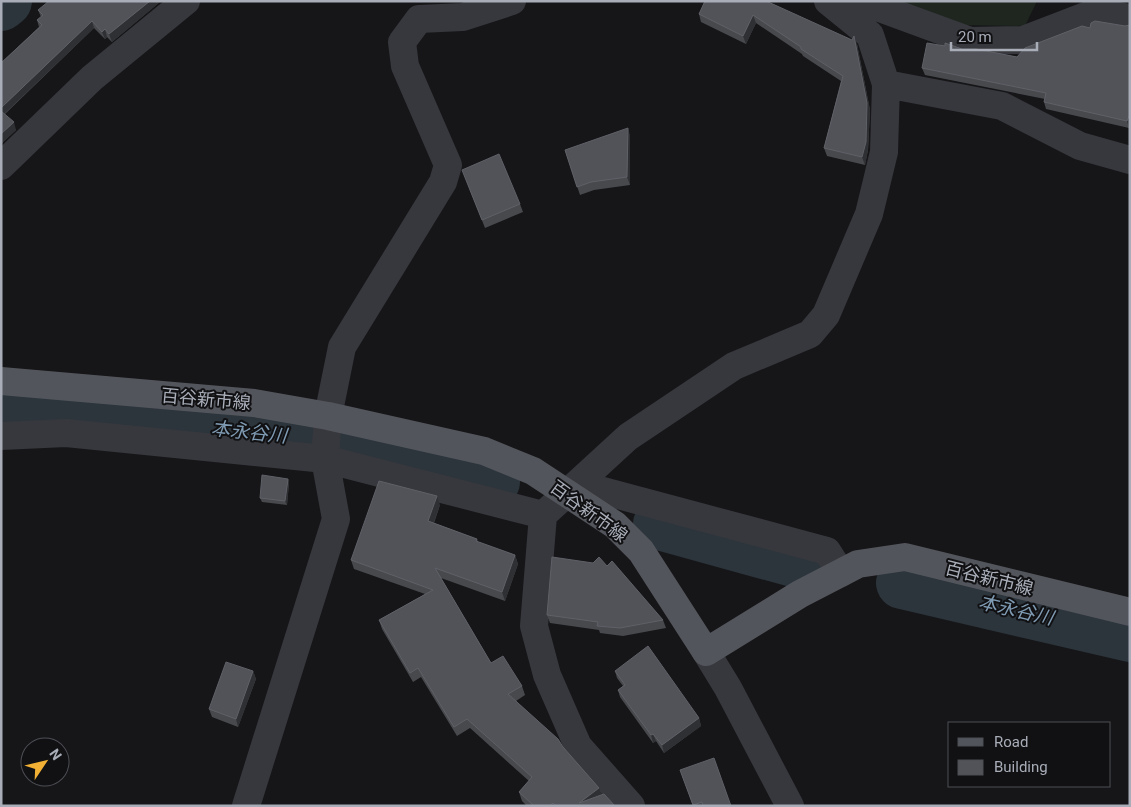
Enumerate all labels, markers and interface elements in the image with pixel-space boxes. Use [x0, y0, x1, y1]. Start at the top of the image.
scale bar [951, 20, 1037, 52]
text: 20 m [958, 28, 992, 46]
street label: 百谷新市線 [160, 385, 252, 413]
water label: 本永谷川 [210, 417, 290, 448]
street label: 百谷新市線 [546, 476, 632, 546]
street label: 百谷新市線 [943, 557, 1035, 599]
water label: 本永谷川 [976, 590, 1058, 630]
legend [948, 722, 1111, 787]
text: Road [994, 733, 1028, 751]
north arrow [20, 737, 70, 787]
text: N [46, 746, 65, 763]
text: Building [994, 758, 1048, 776]

